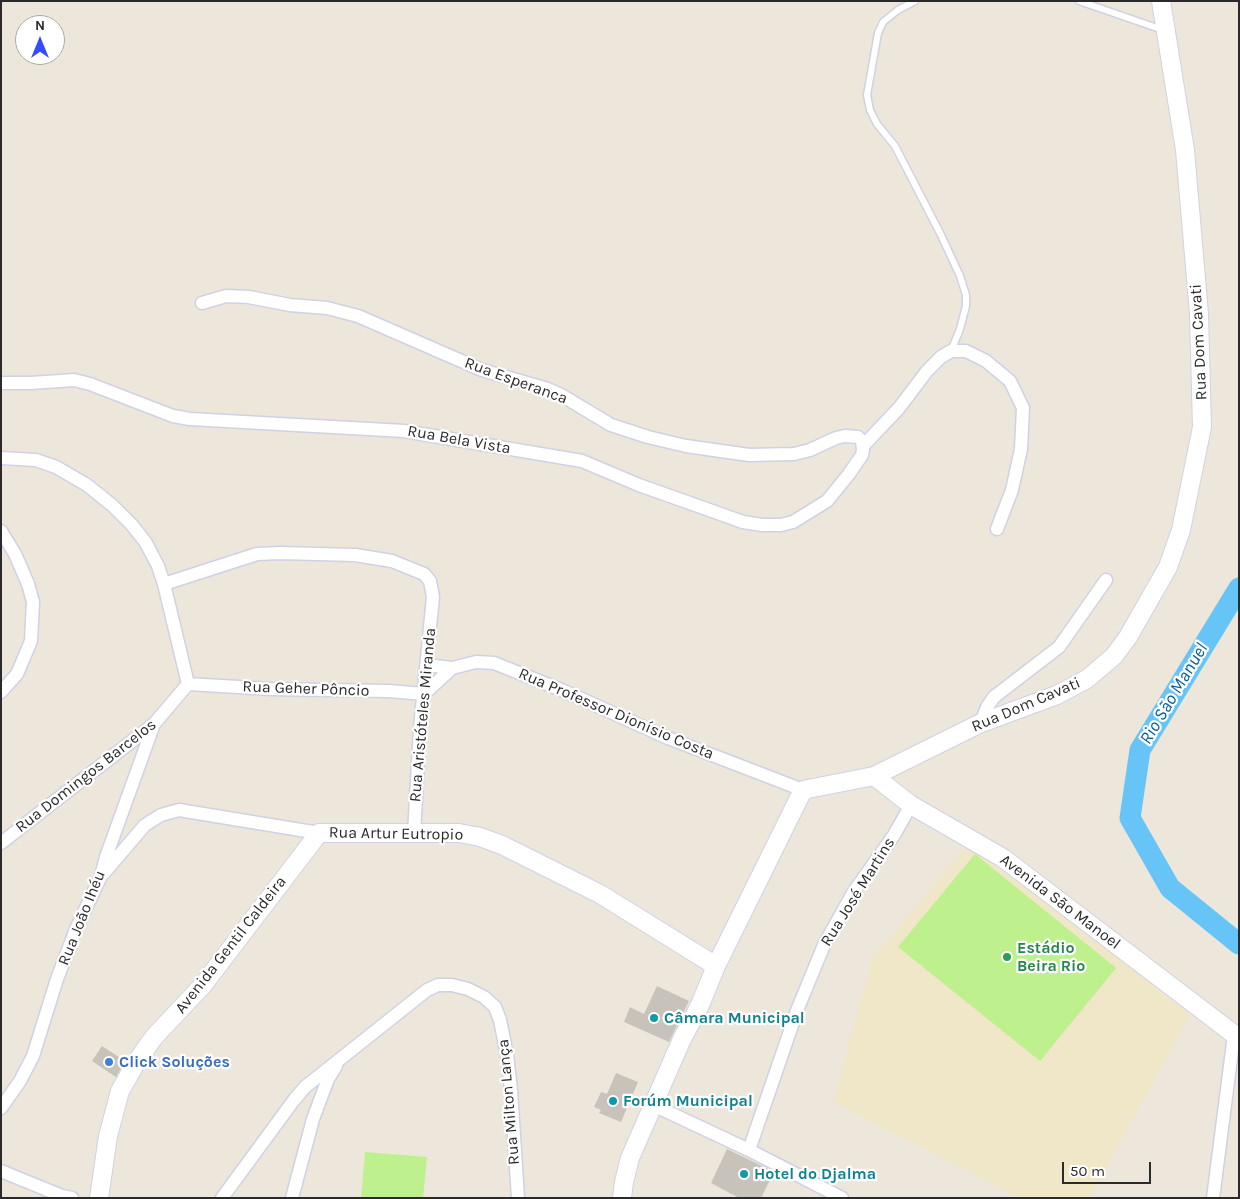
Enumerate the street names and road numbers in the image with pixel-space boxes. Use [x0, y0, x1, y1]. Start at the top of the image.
street label: Rua Dom Cavati [1186, 283, 1212, 401]
street label: Rua Esperanca [462, 353, 570, 409]
street label: Rua Bela Vista [406, 421, 512, 459]
street label: Rua Aristóteles Miranda [406, 627, 440, 803]
street label: Rua Professor Dionísio Costa [515, 664, 717, 764]
street label: Rua Dom Cavati [969, 673, 1083, 737]
street label: Rua Geher Pôncio [242, 677, 370, 701]
street label: Rua Domingos Barcelos [12, 715, 160, 837]
street label: Rua Artur Eutropio [329, 823, 463, 845]
street label: Rua José Martins [817, 834, 899, 950]
street label: Avenida São Manoel [996, 850, 1124, 954]
street label: Rua João Ihéu [54, 868, 110, 968]
street label: Avenida Gentil Caldeira [171, 873, 291, 1017]
street label: Rua Milton Lança [494, 1038, 524, 1166]

